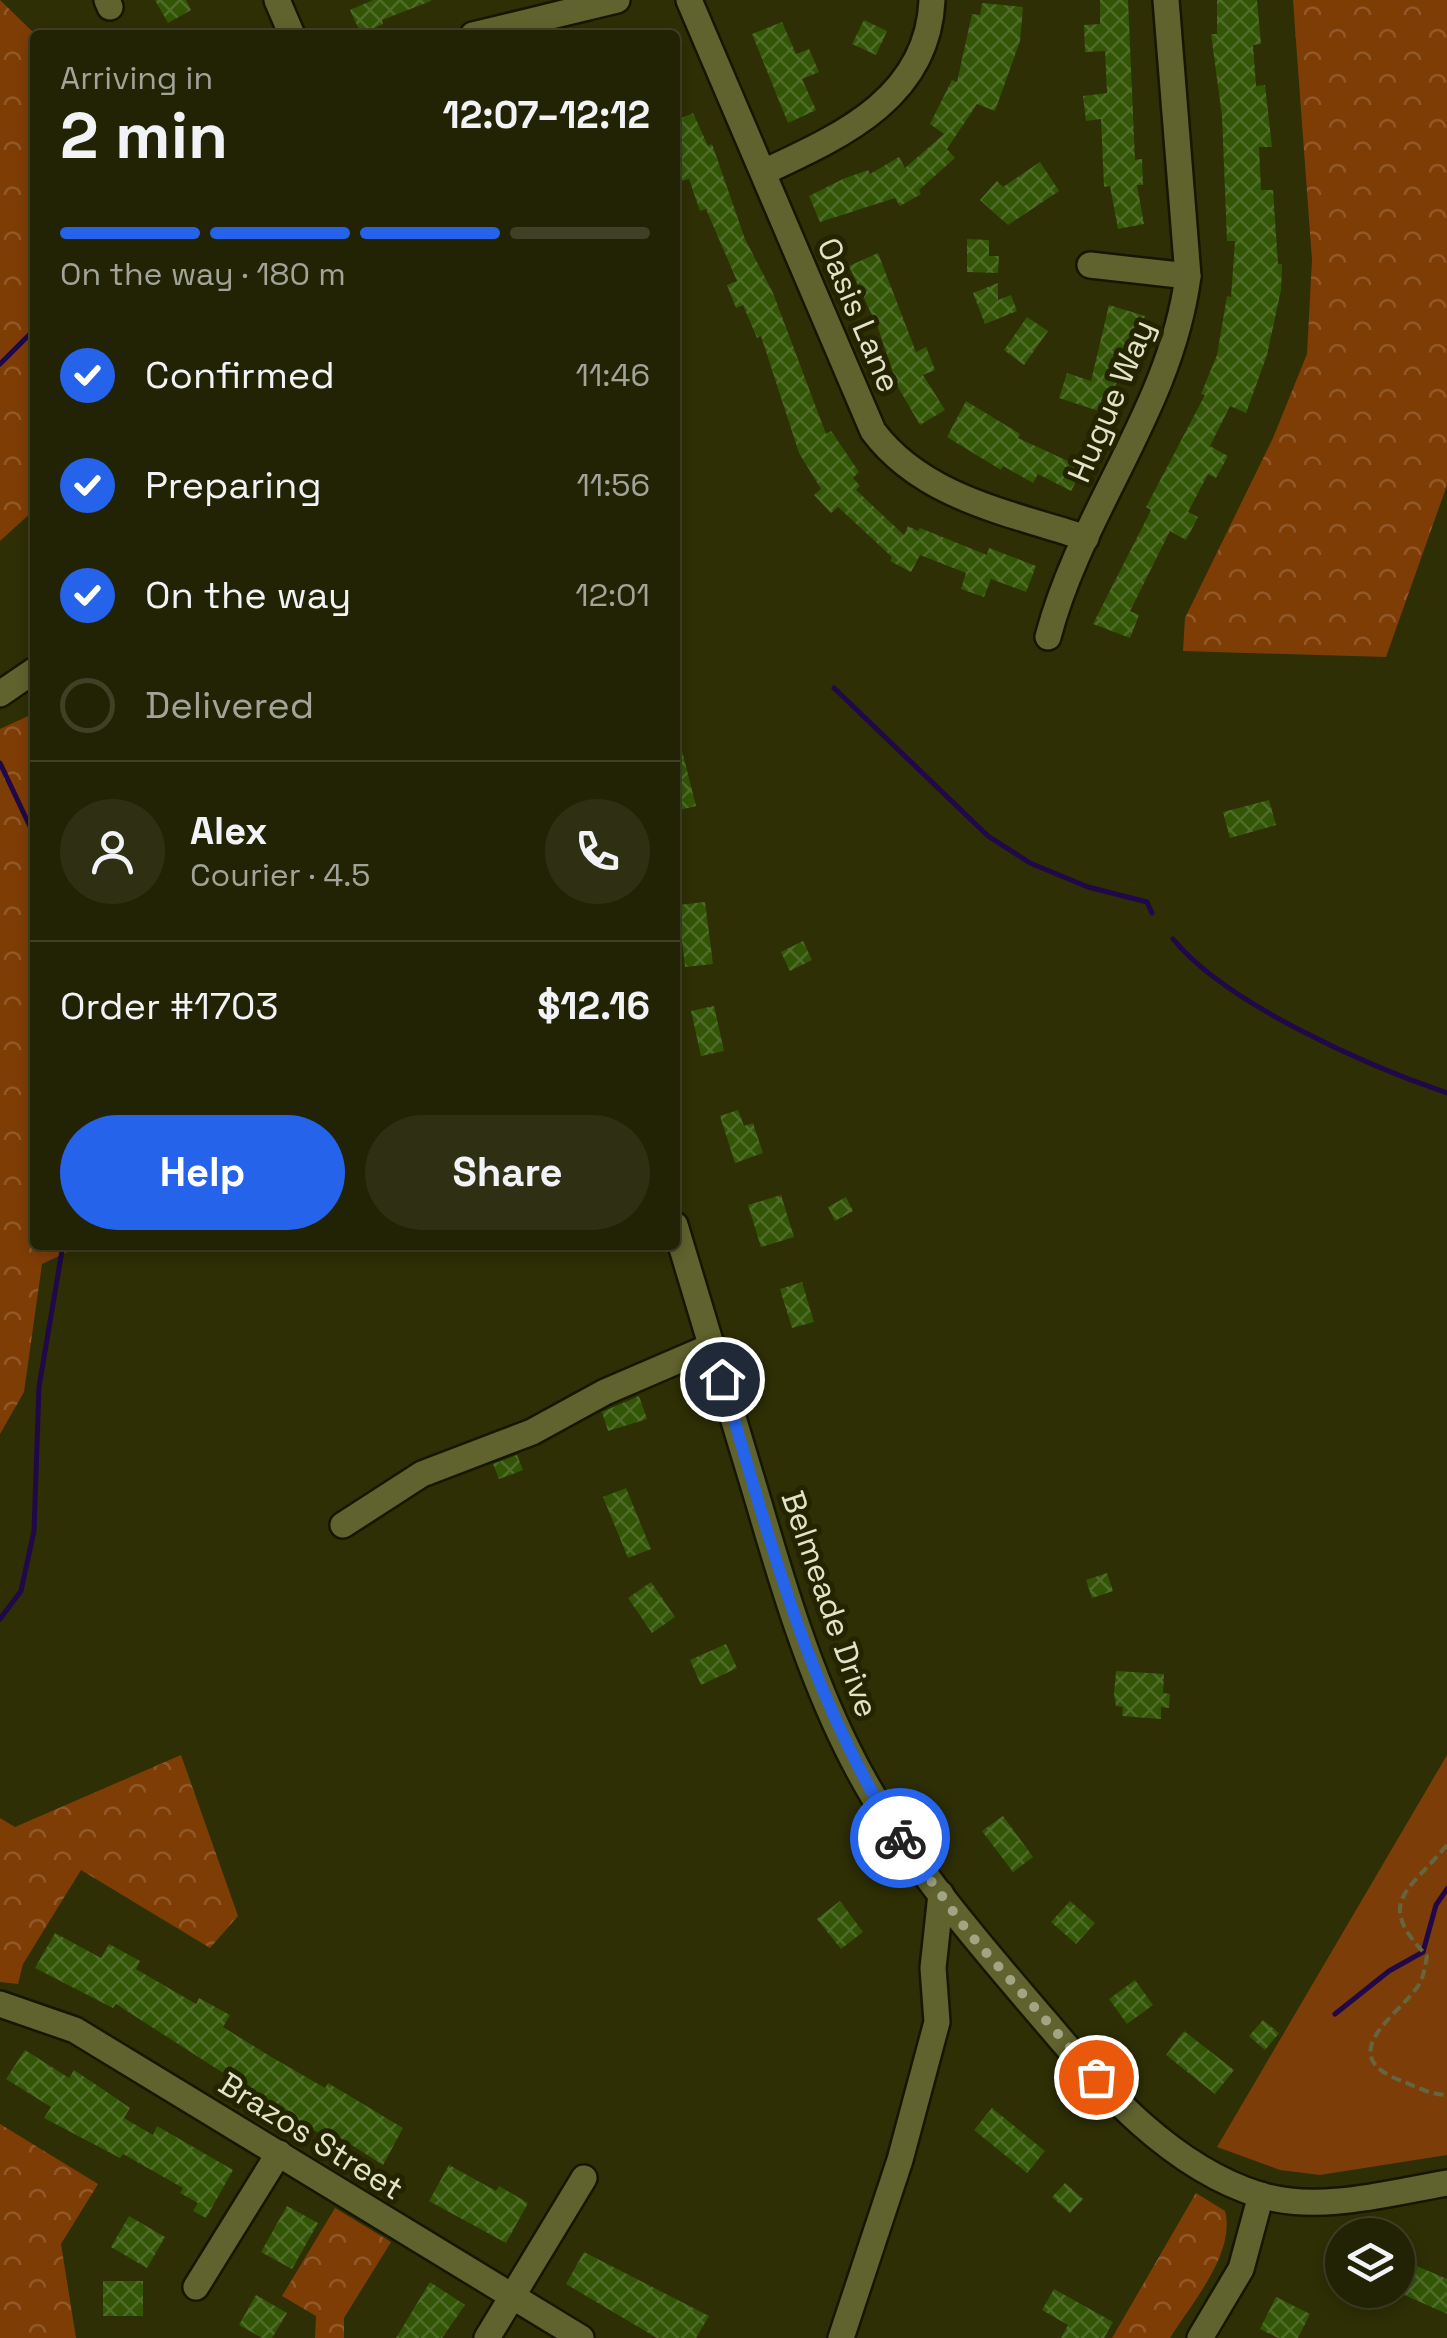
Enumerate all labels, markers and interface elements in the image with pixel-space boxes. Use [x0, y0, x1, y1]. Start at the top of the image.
text: Arriving in [60, 58, 213, 98]
text: 12:07–12:12 [443, 91, 650, 139]
text: 2 min [60, 94, 228, 177]
street label: Oasis Lane [809, 232, 909, 398]
text: On the way · 180 m [60, 254, 346, 294]
street label: Hugue Way [1059, 314, 1163, 488]
icon: check [60, 348, 115, 403]
text: Confirmed [145, 351, 335, 399]
text: 11:46 [576, 355, 650, 395]
icon: check [60, 458, 115, 513]
text: Preparing [145, 461, 322, 509]
text: 11:56 [576, 465, 650, 505]
icon: check [60, 568, 115, 623]
text: On the way [145, 571, 351, 619]
text: 12:01 [575, 575, 650, 615]
text: Delivered [145, 681, 314, 729]
button: person [60, 799, 165, 904]
button: phone [545, 799, 650, 904]
text: Alex [190, 807, 267, 855]
text: Courier · 4.5 [190, 855, 371, 895]
text: Order #1703 [60, 982, 278, 1030]
text: $12.16 [537, 982, 650, 1030]
button: Help [60, 1115, 345, 1230]
button: Share [365, 1115, 650, 1230]
pin [680, 1337, 765, 1422]
icon: home [695, 1352, 750, 1407]
street label: Belmeade Drive [773, 1486, 887, 1722]
courier [850, 1788, 950, 1888]
icon: bike [873, 1811, 928, 1866]
pin [1054, 2035, 1139, 2120]
icon: bag [1069, 2050, 1124, 2105]
street label: Brazos Street [211, 2063, 411, 2209]
map controls [1325, 2218, 1415, 2308]
button: layers [1325, 2218, 1415, 2308]

